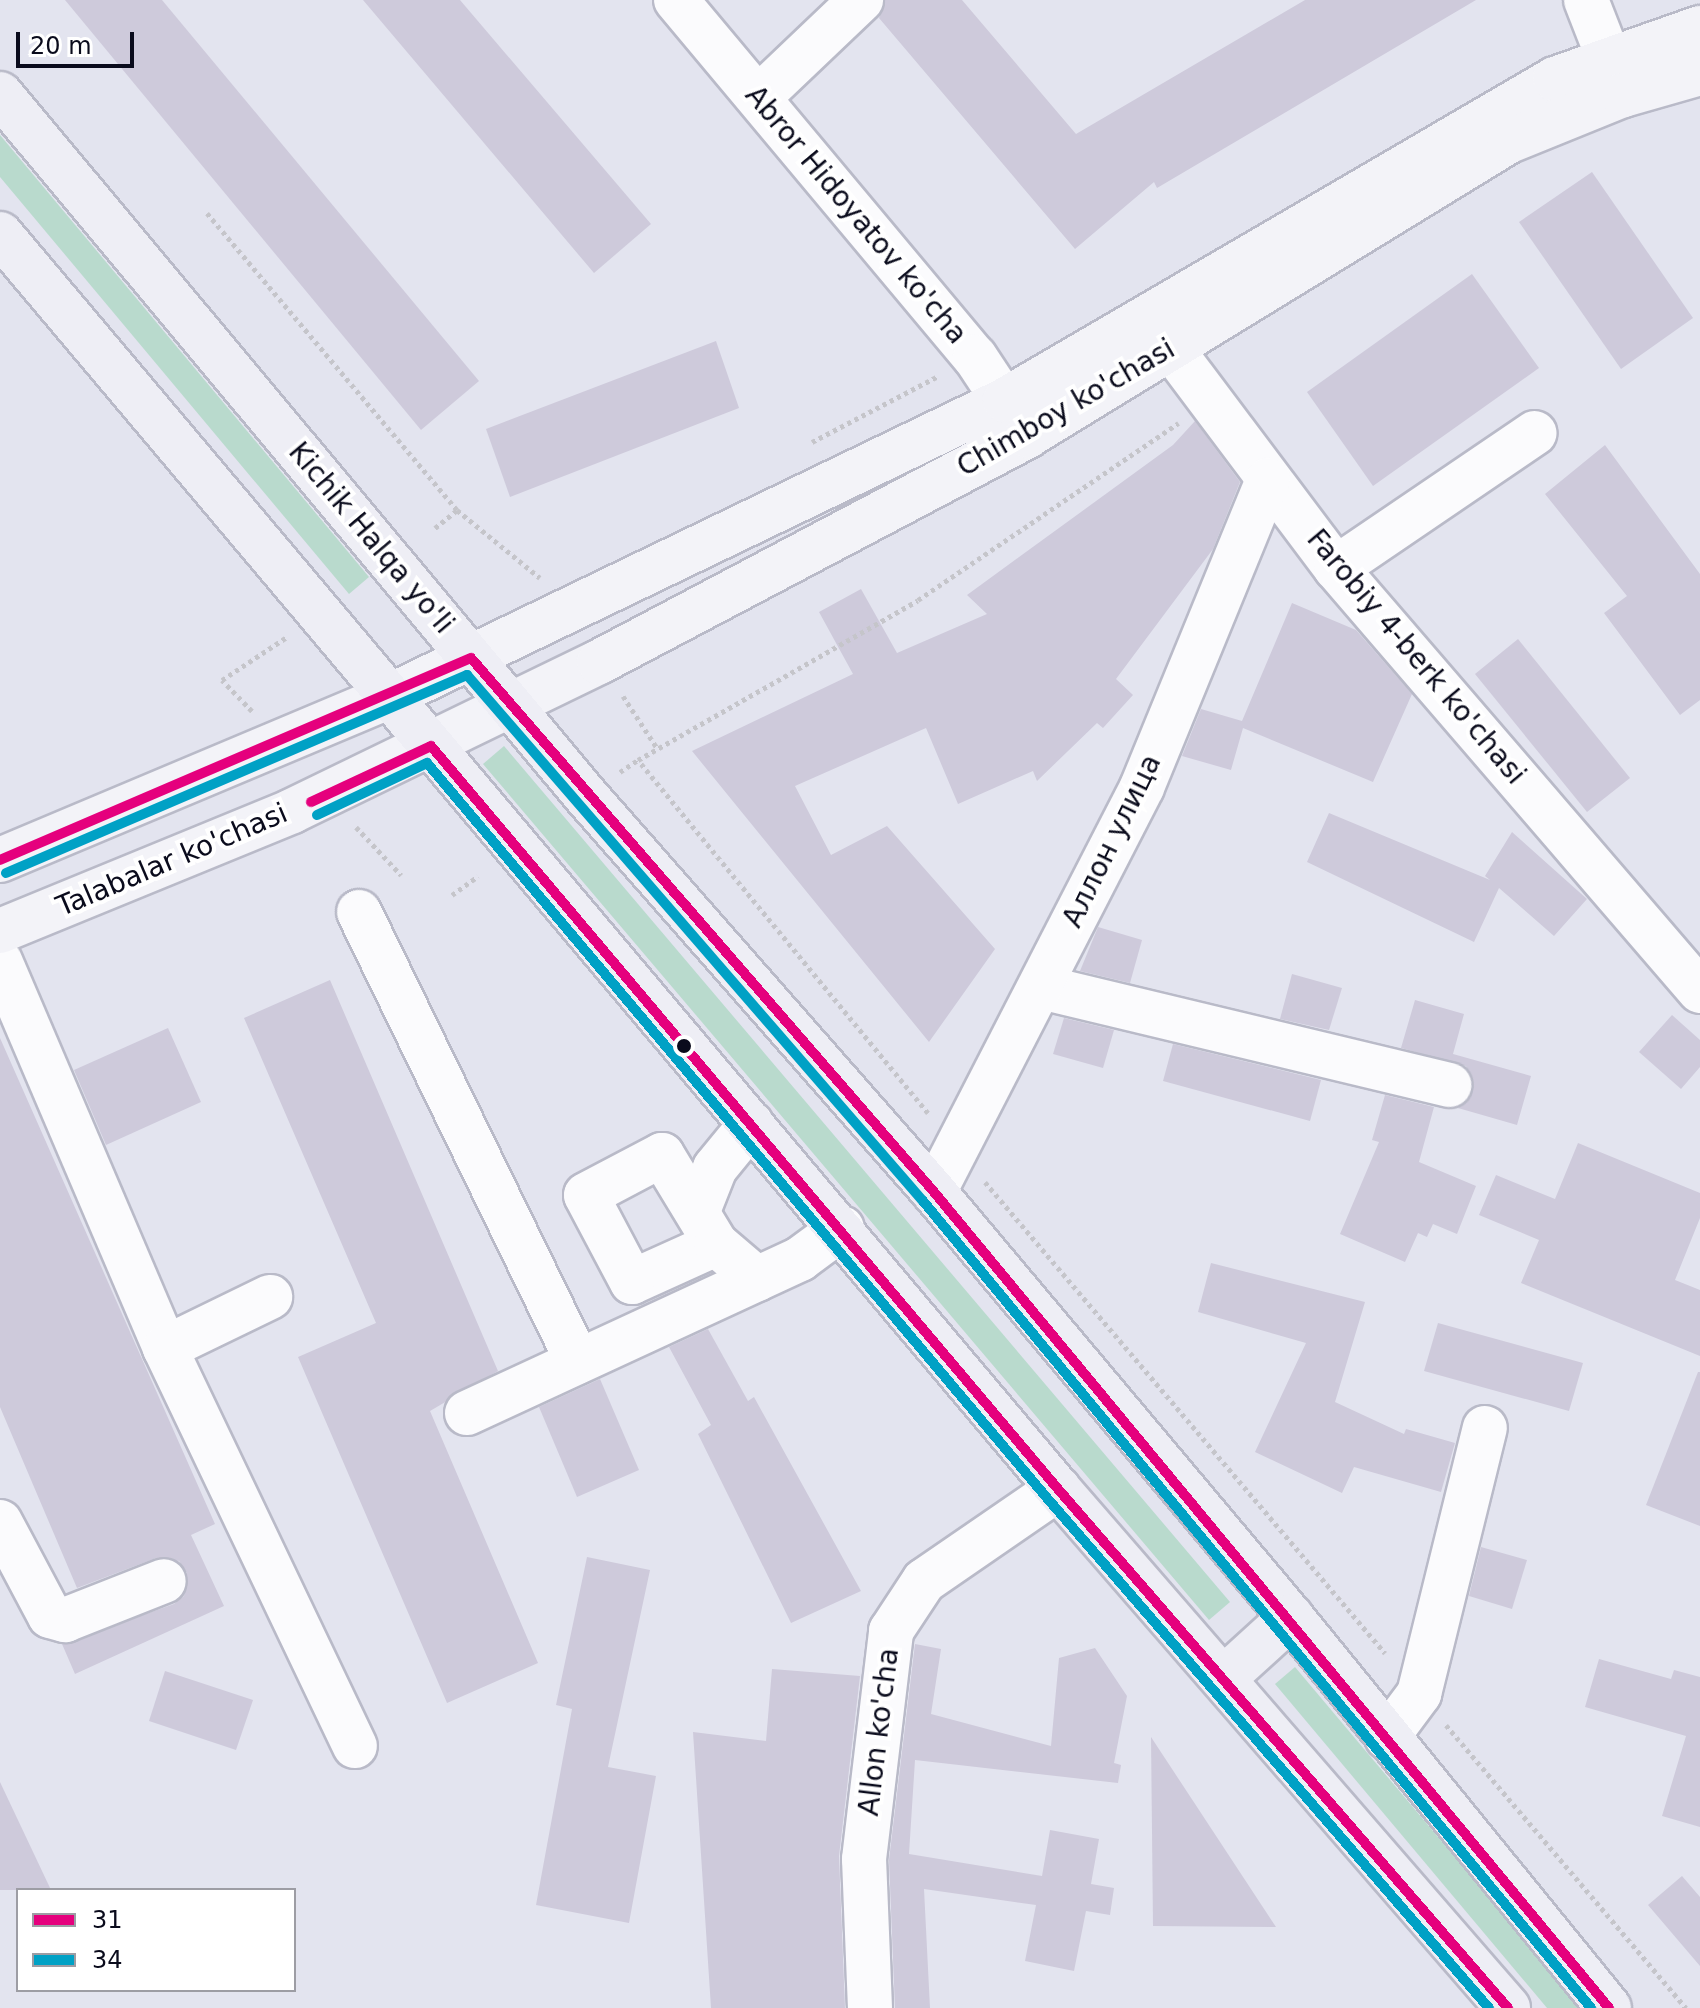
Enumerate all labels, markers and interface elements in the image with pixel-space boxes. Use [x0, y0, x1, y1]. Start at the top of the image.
scale bar [20, 16, 138, 66]
text: 20 m [30, 32, 92, 60]
street label: Abror Hidoyatov ko'cha [738, 79, 974, 351]
street label: Chimboy ko'chasi [951, 332, 1181, 484]
street label: Kichik Halqa yo'li [281, 436, 461, 640]
street label: Farobiy 4-berk ko'chasi [1300, 523, 1532, 791]
street label: Аллон улица [1056, 749, 1168, 933]
street label: Talabalar ko'chasi [51, 796, 293, 924]
unlabelled marker [676, 1038, 692, 1054]
street label: Allon ko'cha [852, 1646, 906, 1818]
legend [16, 1888, 296, 1992]
text: 31 [92, 1906, 123, 1934]
text: 34 [92, 1946, 123, 1974]

